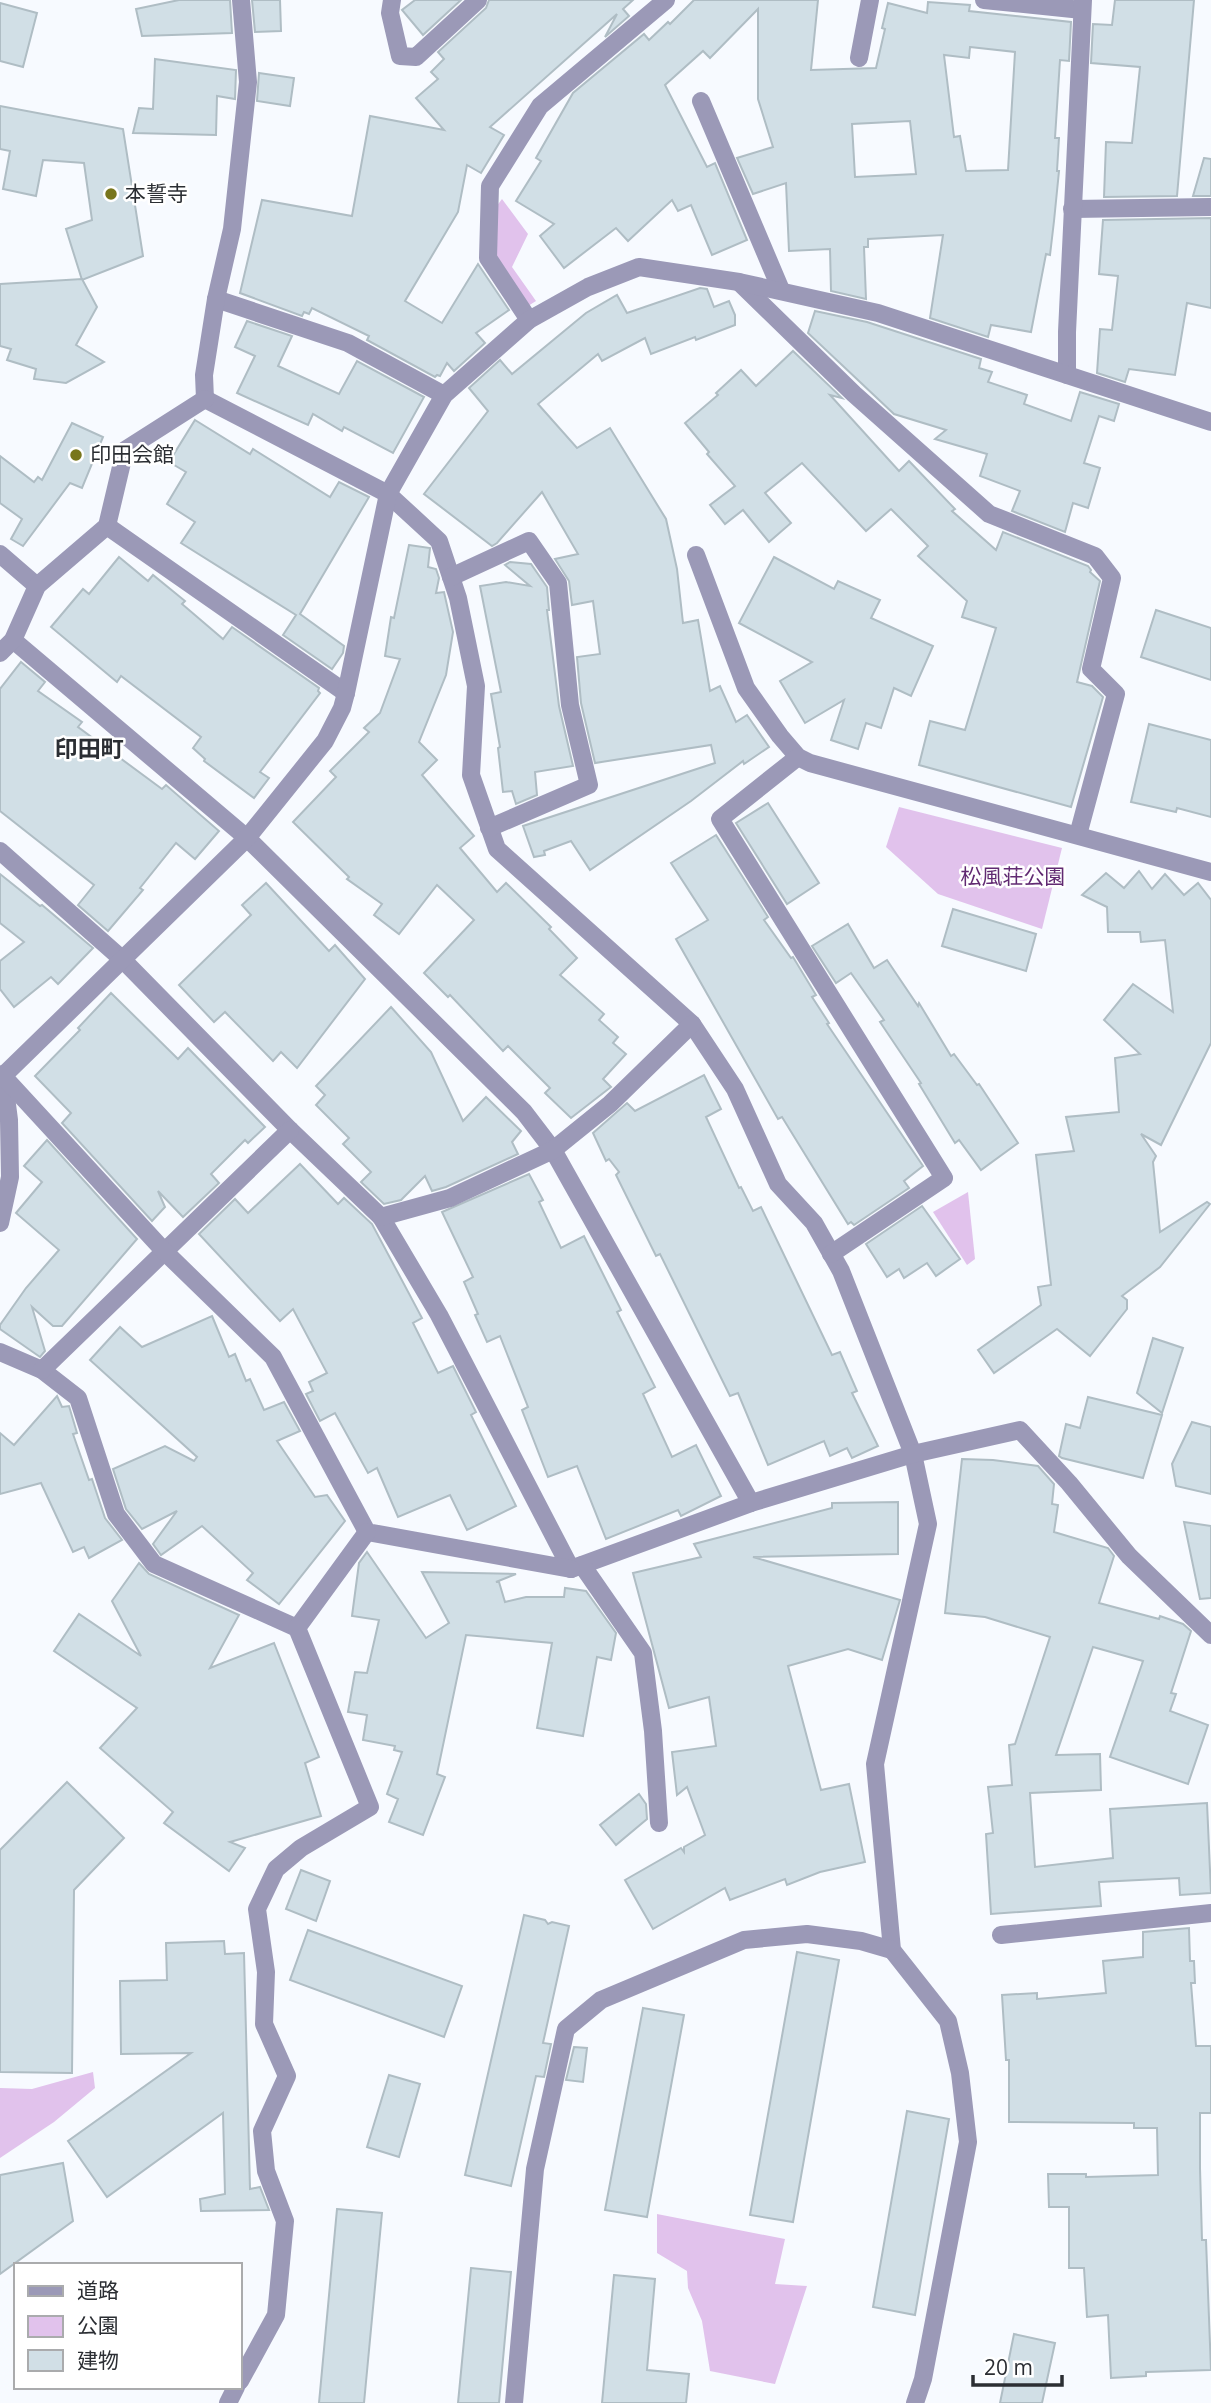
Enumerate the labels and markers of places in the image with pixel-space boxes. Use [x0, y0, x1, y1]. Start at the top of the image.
place label: 本誓寺 [125, 179, 188, 207]
marker: 本誓寺 [103, 186, 119, 202]
place label: 印田会館 [90, 440, 174, 468]
marker: 印田会館 [68, 447, 84, 463]

